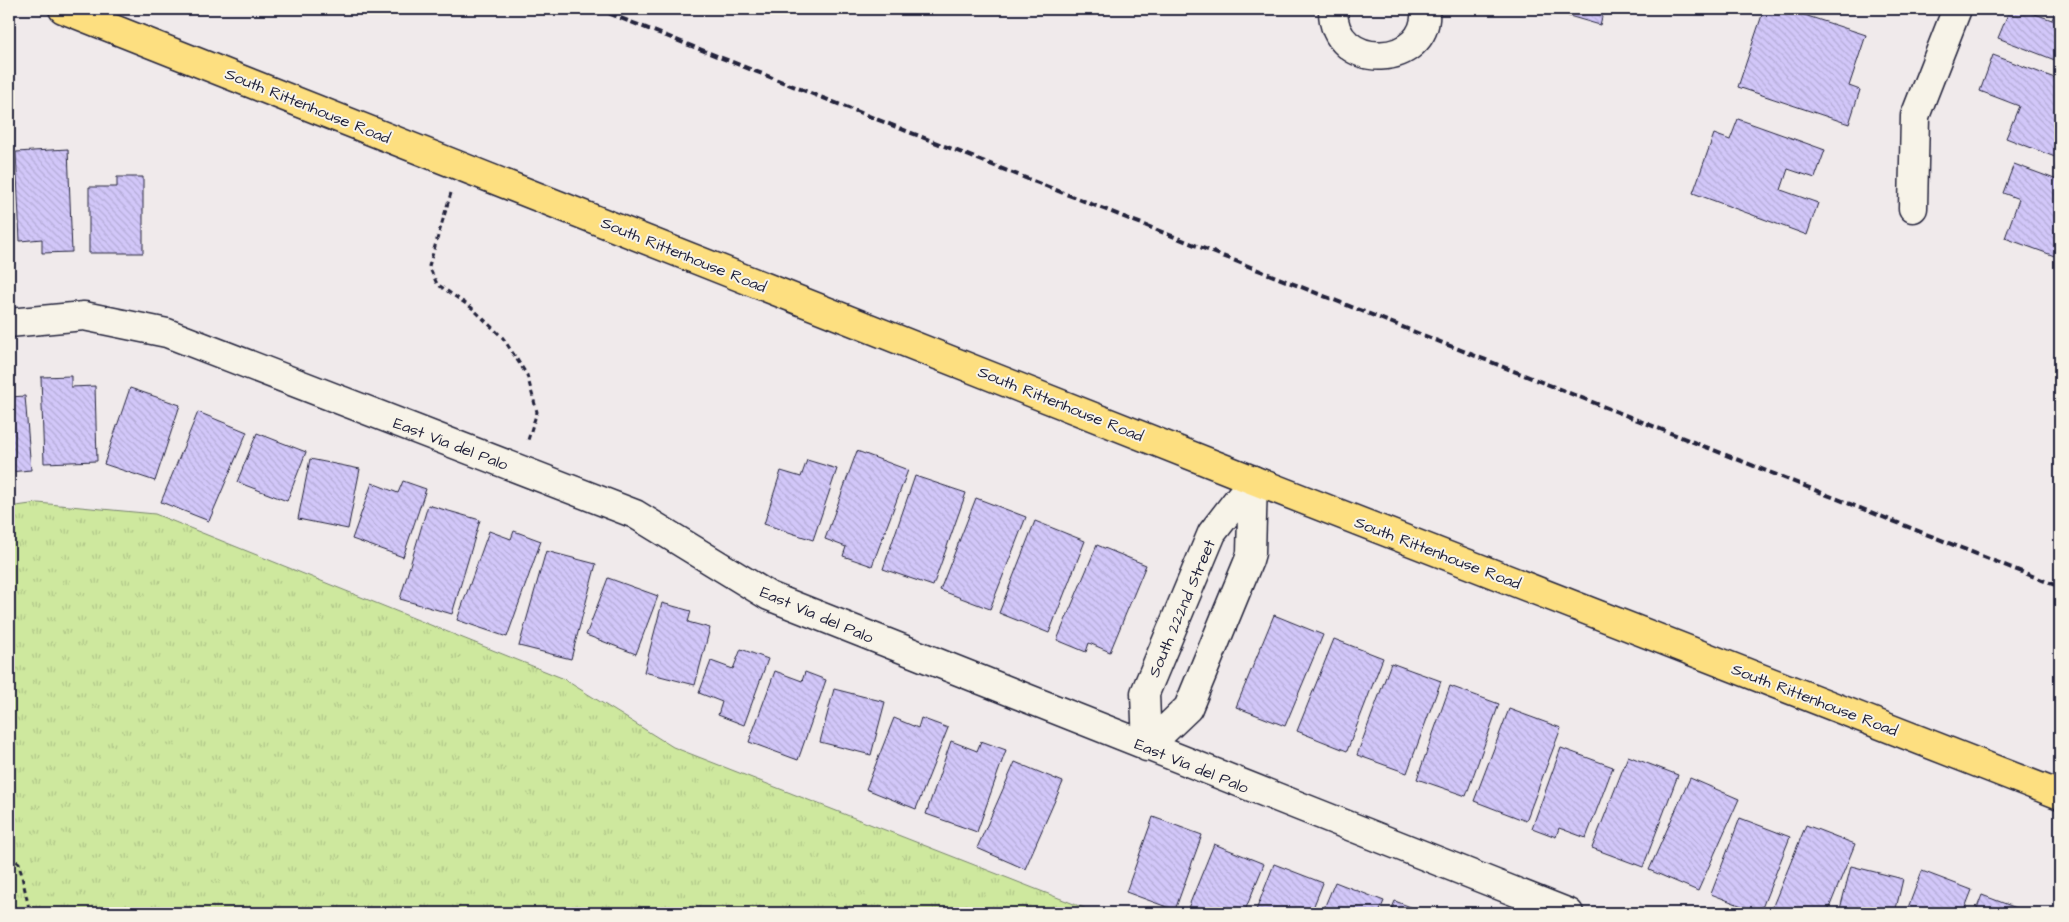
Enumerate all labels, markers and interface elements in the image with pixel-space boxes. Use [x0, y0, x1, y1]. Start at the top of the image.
street label: South Rittenhouse Road [222, 63, 394, 149]
street label: South Rittenhouse Road [598, 212, 770, 298]
street label: South Rittenhouse Road [975, 361, 1147, 447]
street label: East Via del Palo [390, 412, 511, 476]
street label: South Rittenhouse Road [1351, 511, 1524, 595]
street label: South 222nd Street [1143, 536, 1221, 681]
street label: East Via del Palo [757, 581, 877, 649]
street label: South Rittenhouse Road [1728, 658, 1901, 742]
street label: East Via del Palo [1131, 733, 1252, 799]

